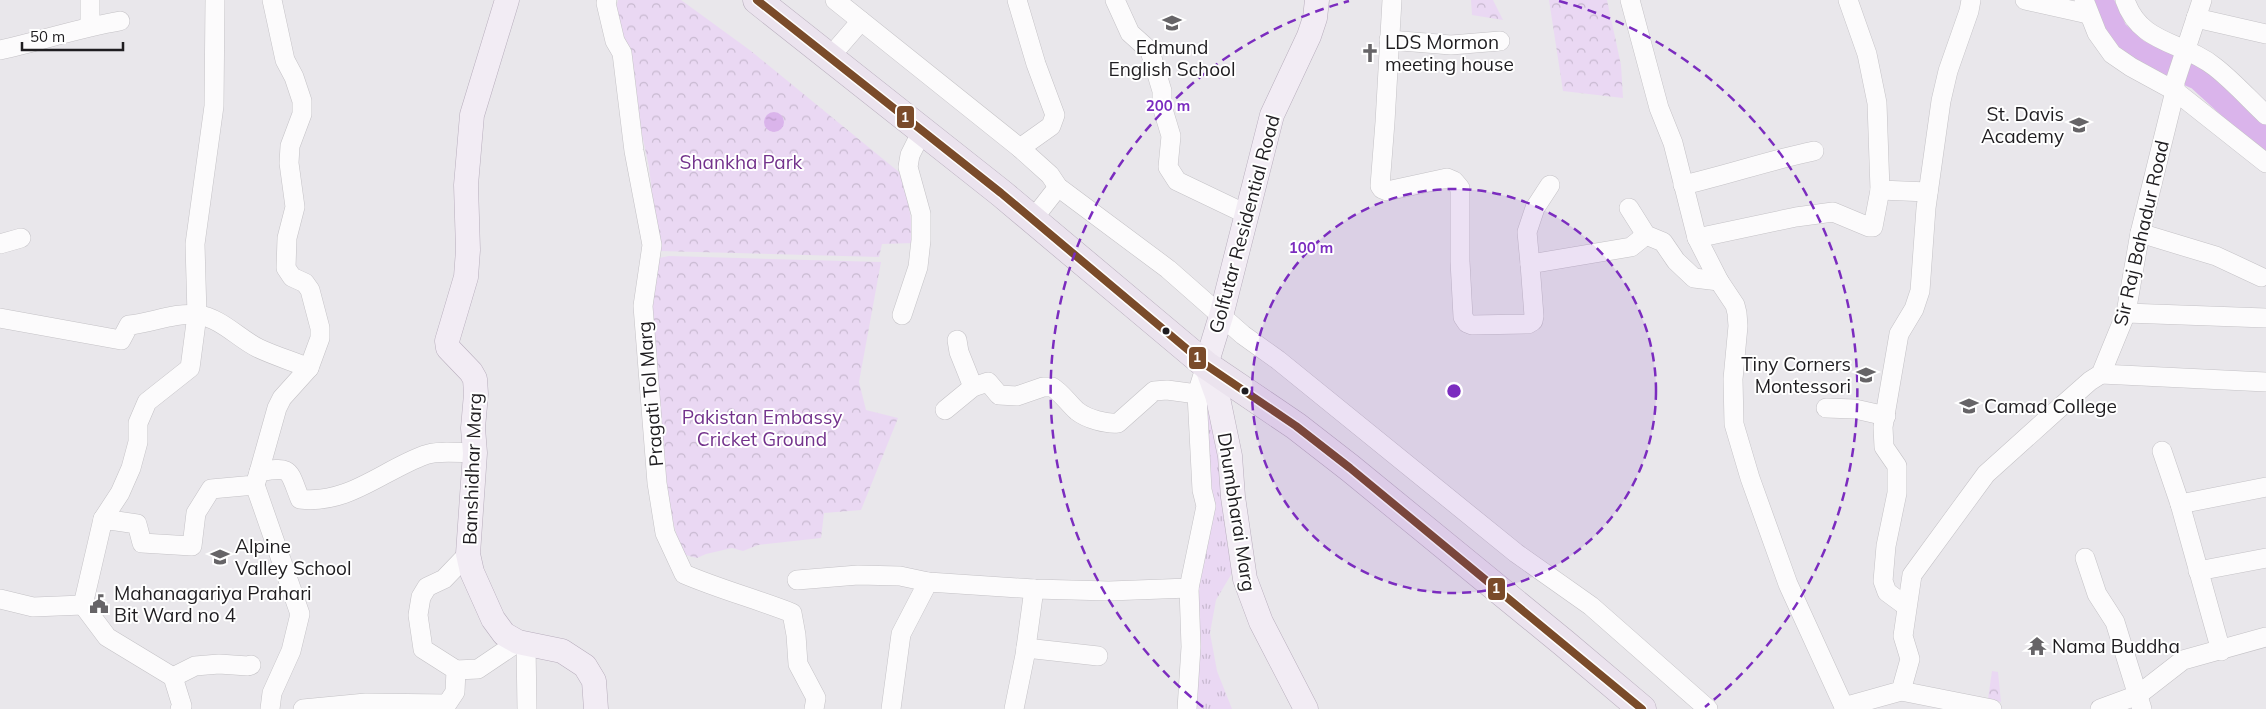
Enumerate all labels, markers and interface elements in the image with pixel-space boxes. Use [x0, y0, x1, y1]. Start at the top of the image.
school or university icon: Edmund English School [1161, 12, 1183, 34]
scale bar [22, 20, 124, 52]
text: 50 m [30, 27, 65, 46]
place label: LDS Mormon meeting house [1385, 30, 1514, 76]
place label: Edmund English School [1109, 35, 1235, 81]
church icon: LDS Mormon meeting house [1359, 42, 1381, 64]
text: 200 m [1146, 96, 1190, 115]
place label: St. Davis Academy [1981, 102, 2064, 148]
line badge: 1 [896, 105, 915, 129]
text: 1 [901, 108, 909, 126]
street label: Golfutar Residential Road [1203, 112, 1285, 336]
school or university icon: St. Davis Academy [2068, 114, 2090, 136]
street label: Sir Raj Bahadur Road [2108, 138, 2174, 328]
park label: Shankha Park [680, 150, 803, 174]
text: 100 m [1289, 238, 1333, 257]
street label: Pragati Tol Marg [632, 320, 668, 468]
unlabelled marker [1161, 326, 1171, 336]
line badge: 1 [1188, 346, 1207, 370]
text: 1 [1193, 348, 1201, 366]
place label: Tiny Corners Montessori [1741, 352, 1851, 398]
school or university icon: Tiny Corners Montessori [1855, 364, 1877, 386]
centre of rings [1445, 382, 1463, 400]
unlabelled marker [1240, 386, 1250, 396]
street label: Banshidhar Marg [457, 392, 487, 546]
place label: Camad College [1984, 394, 2117, 418]
school or university icon: Camad College [1958, 395, 1980, 417]
park label: Pakistan Embassy Cricket Ground [682, 405, 842, 451]
street label: Dhumbharai Marg [1213, 431, 1261, 593]
place label: Alpine Valley School [235, 534, 351, 580]
school or university icon: Alpine Valley School [209, 546, 231, 568]
line badge: 1 [1487, 577, 1506, 601]
text: 1 [1492, 579, 1500, 597]
place label: Mahanagariya Prahari Bit Ward no 4 [114, 581, 312, 627]
public building icon: Mahanagariya Prahari Bit Ward no 4 [88, 593, 110, 615]
place label: Nama Buddha [2052, 634, 2180, 658]
temple icon: Nama Buddha [2026, 635, 2048, 657]

